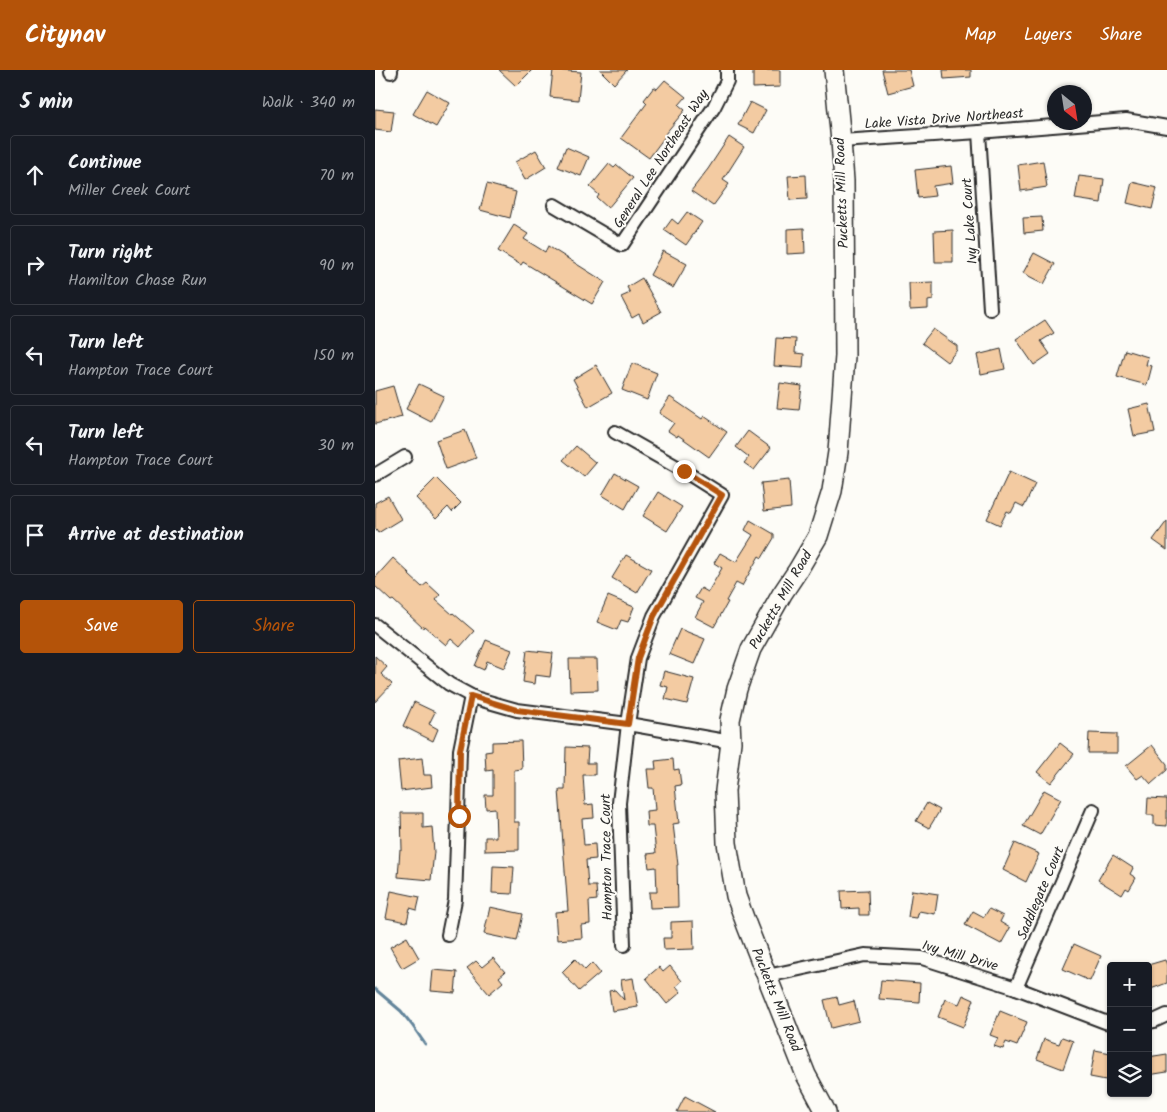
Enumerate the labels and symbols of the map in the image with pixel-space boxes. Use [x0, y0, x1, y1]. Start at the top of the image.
street label: General Lee Northeast Way [608, 85, 715, 233]
north arrow [1047, 85, 1092, 130]
street label: Lake Vista Drive Northeast [864, 102, 1025, 136]
street label: Pucketts Mill Road [829, 136, 855, 249]
street label: Ivy Lake Court [956, 176, 984, 265]
route end [673, 460, 696, 483]
street label: Pucketts Mill Road [744, 546, 819, 653]
street label: Hampton Trace Court [595, 793, 619, 921]
route start [448, 805, 471, 828]
street label: Saddlegate Court [1011, 842, 1071, 943]
street label: Ivy Mill Drive [919, 935, 1001, 978]
street label: Pucketts Mill Road [745, 945, 807, 1056]

